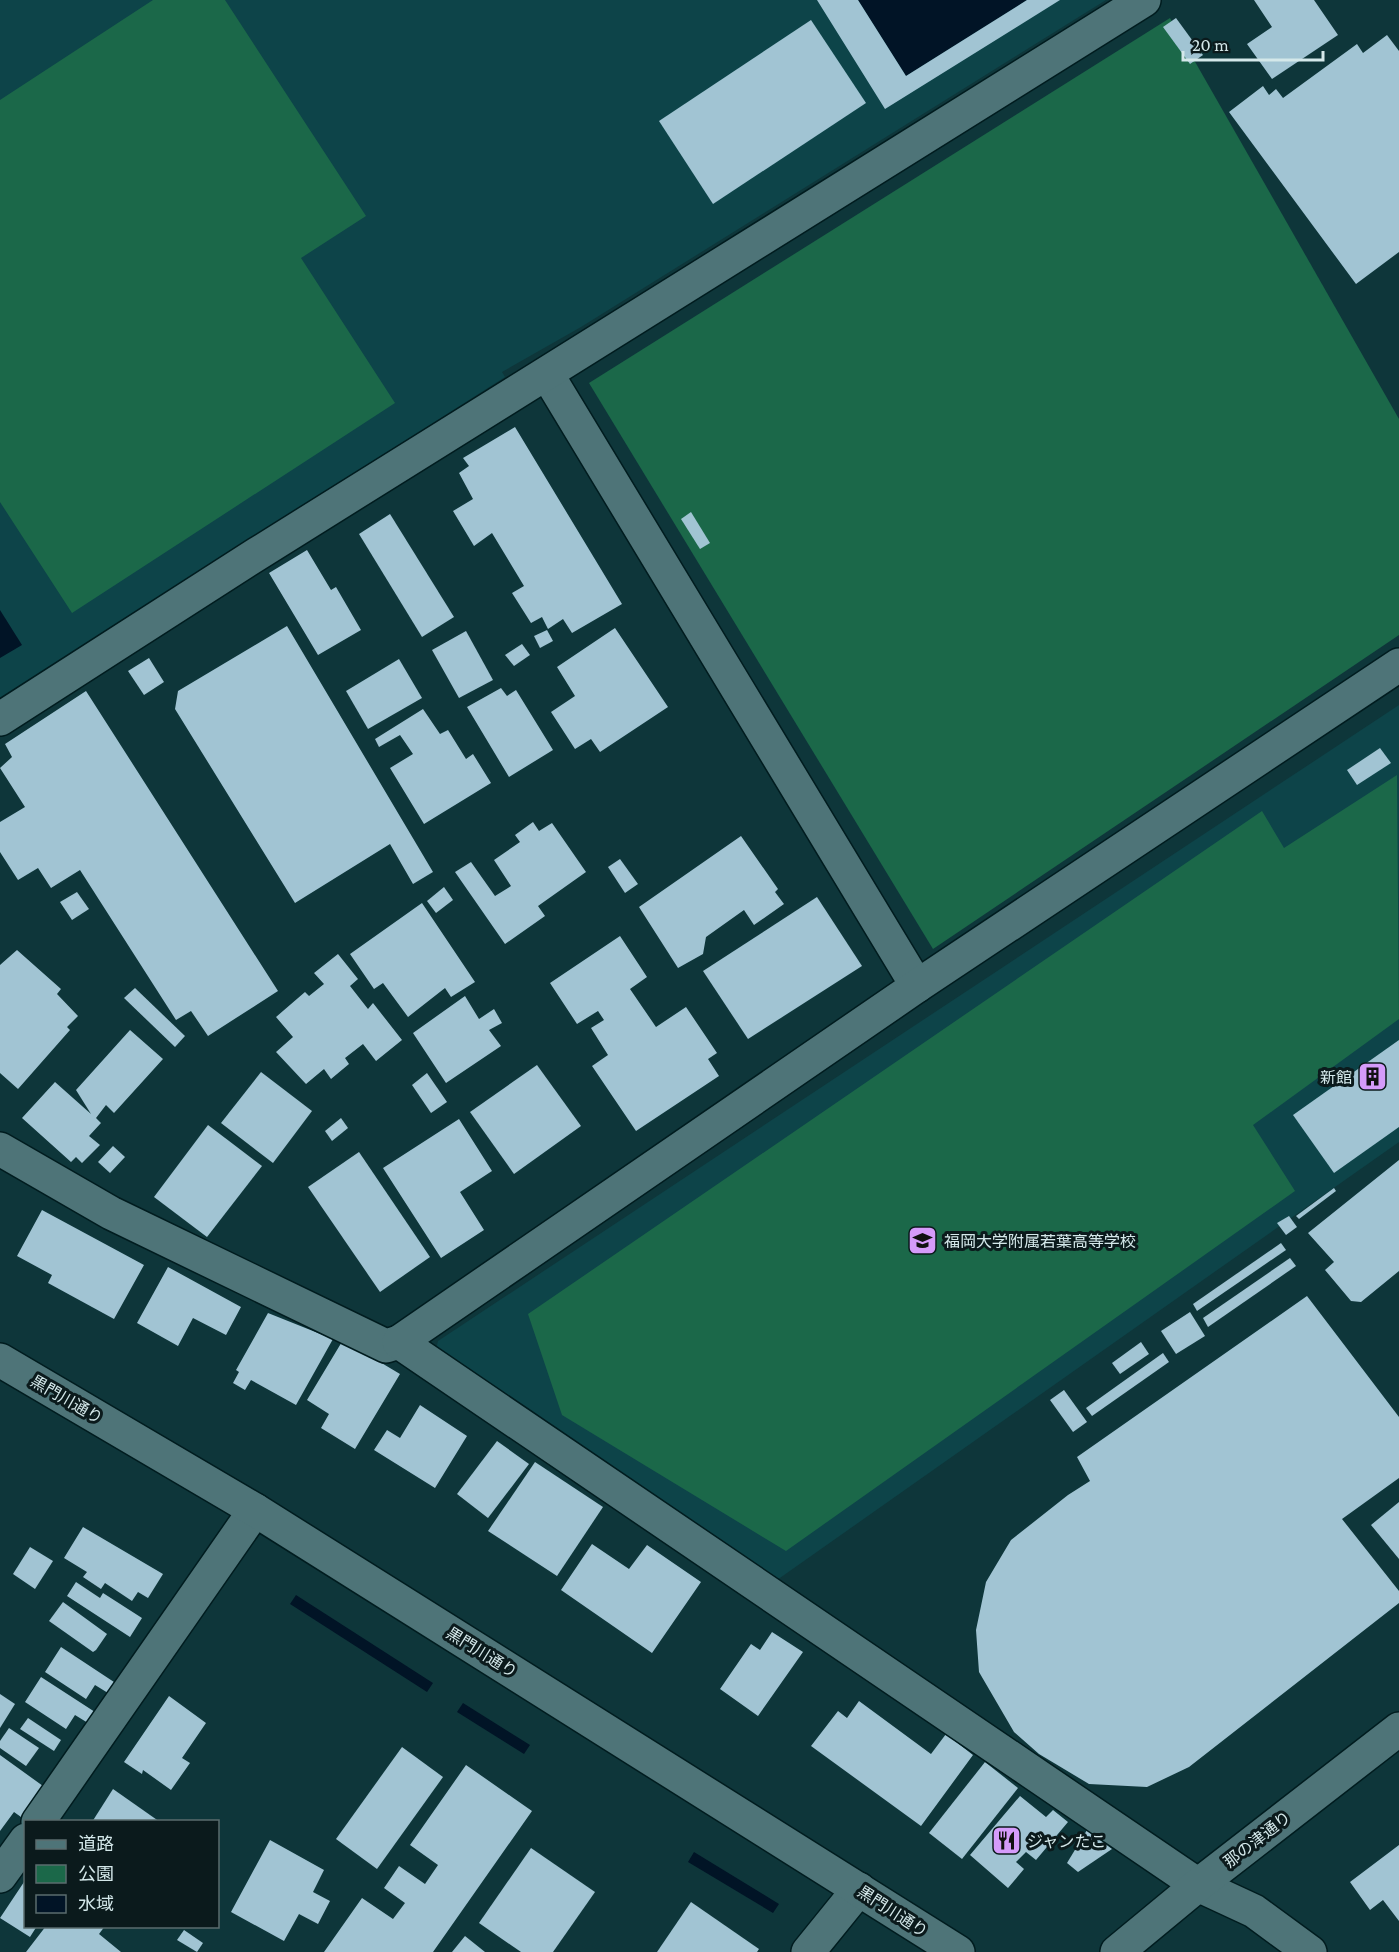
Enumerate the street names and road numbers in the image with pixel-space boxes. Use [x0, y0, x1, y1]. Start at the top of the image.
street label: 黒門川通り [28, 1372, 106, 1427]
street label: 黒門川通り [443, 1624, 520, 1681]
street label: 那の津通り [1221, 1808, 1294, 1871]
street label: 黒門川通り [855, 1883, 931, 1940]

